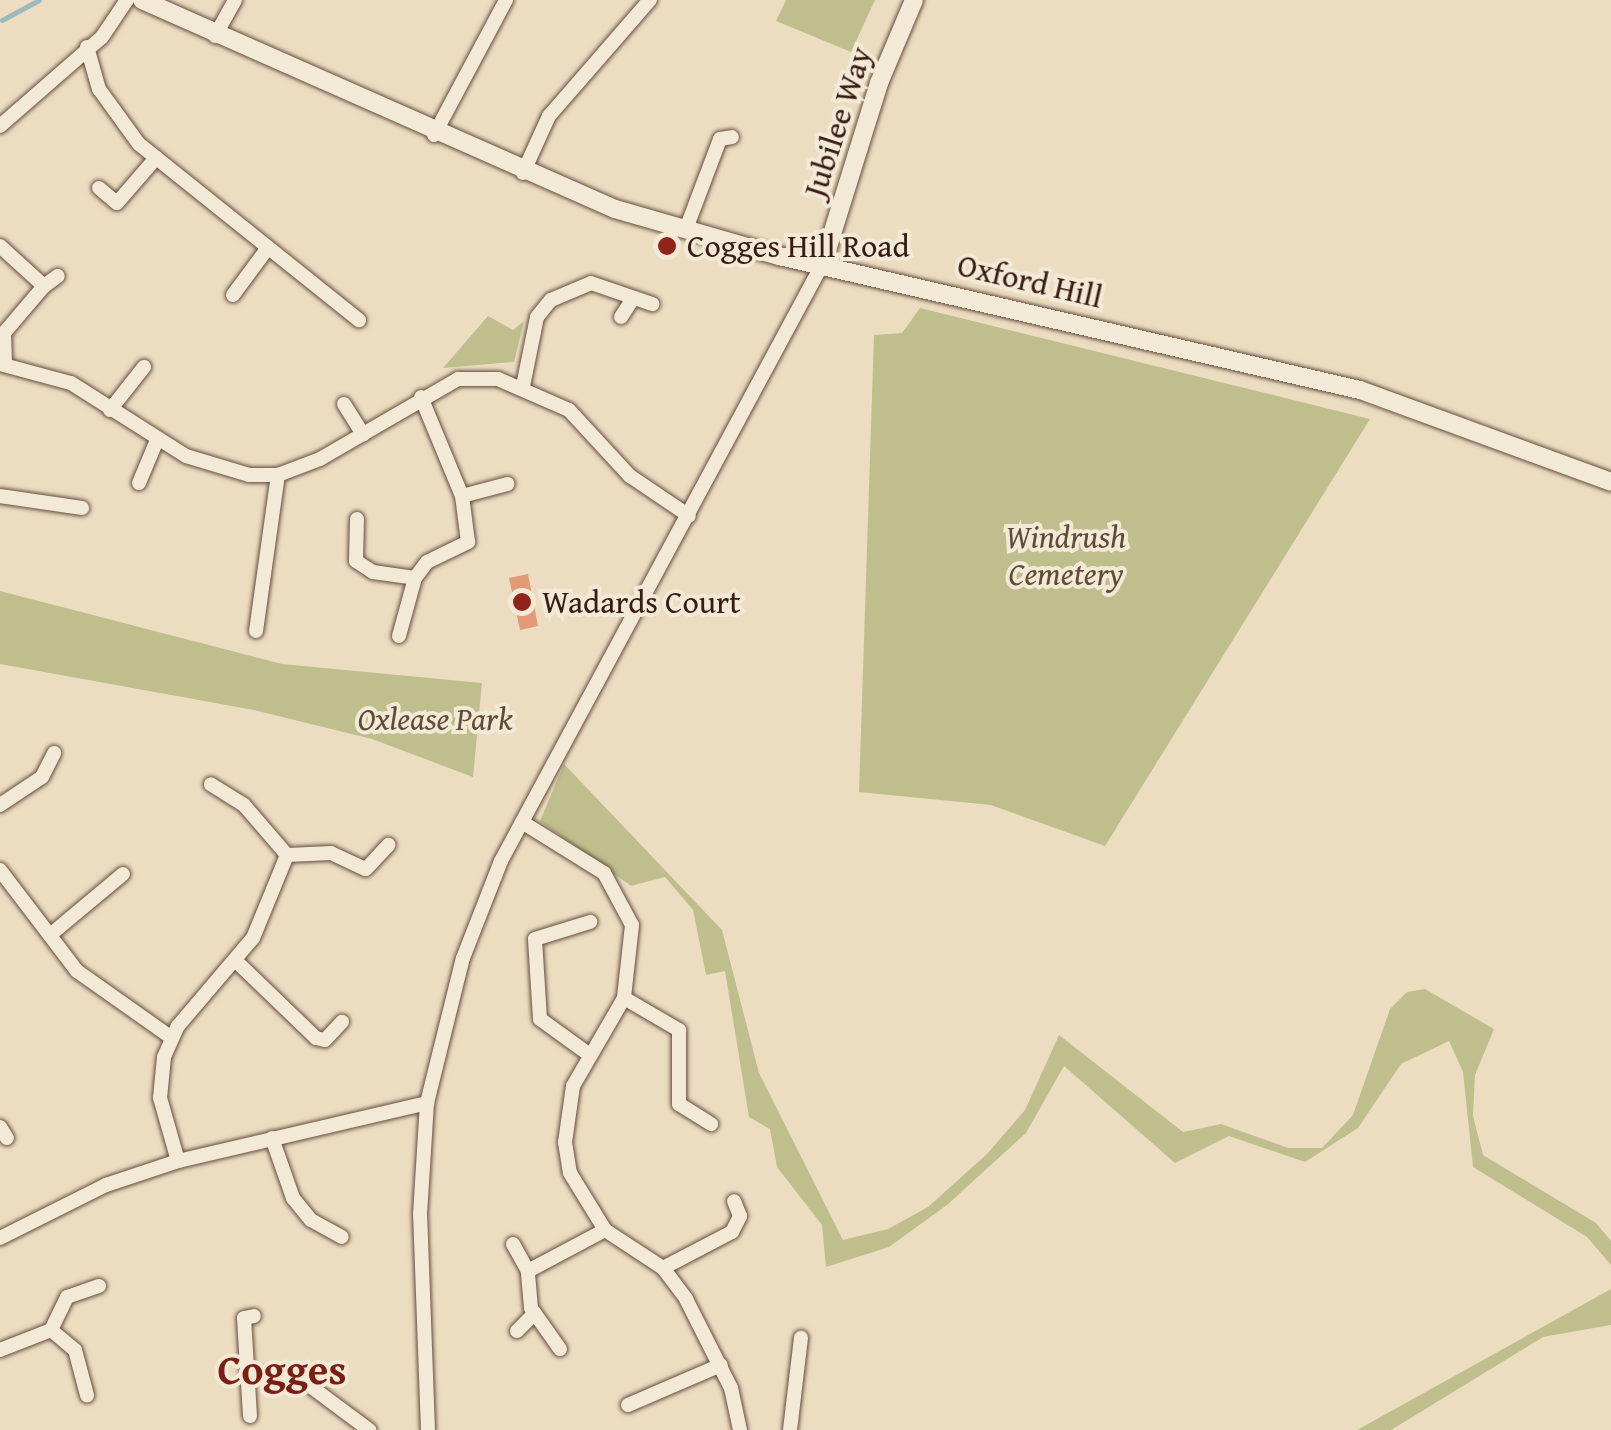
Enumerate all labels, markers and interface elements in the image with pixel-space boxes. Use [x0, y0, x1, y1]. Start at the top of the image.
street label: Jubilee Way [796, 42, 880, 202]
place label: Cogges Hill Road [687, 227, 910, 265]
marker: Cogges Hill Road [656, 235, 678, 257]
street label: Oxford Hill [954, 246, 1106, 316]
park label: Windrush Cemetery [1006, 519, 1126, 594]
place label: Wadards Court [542, 583, 741, 621]
marker: Wadards Court [511, 591, 533, 613]
park label: Oxlease Park [357, 700, 513, 738]
district label: Cogges [217, 1344, 347, 1394]

